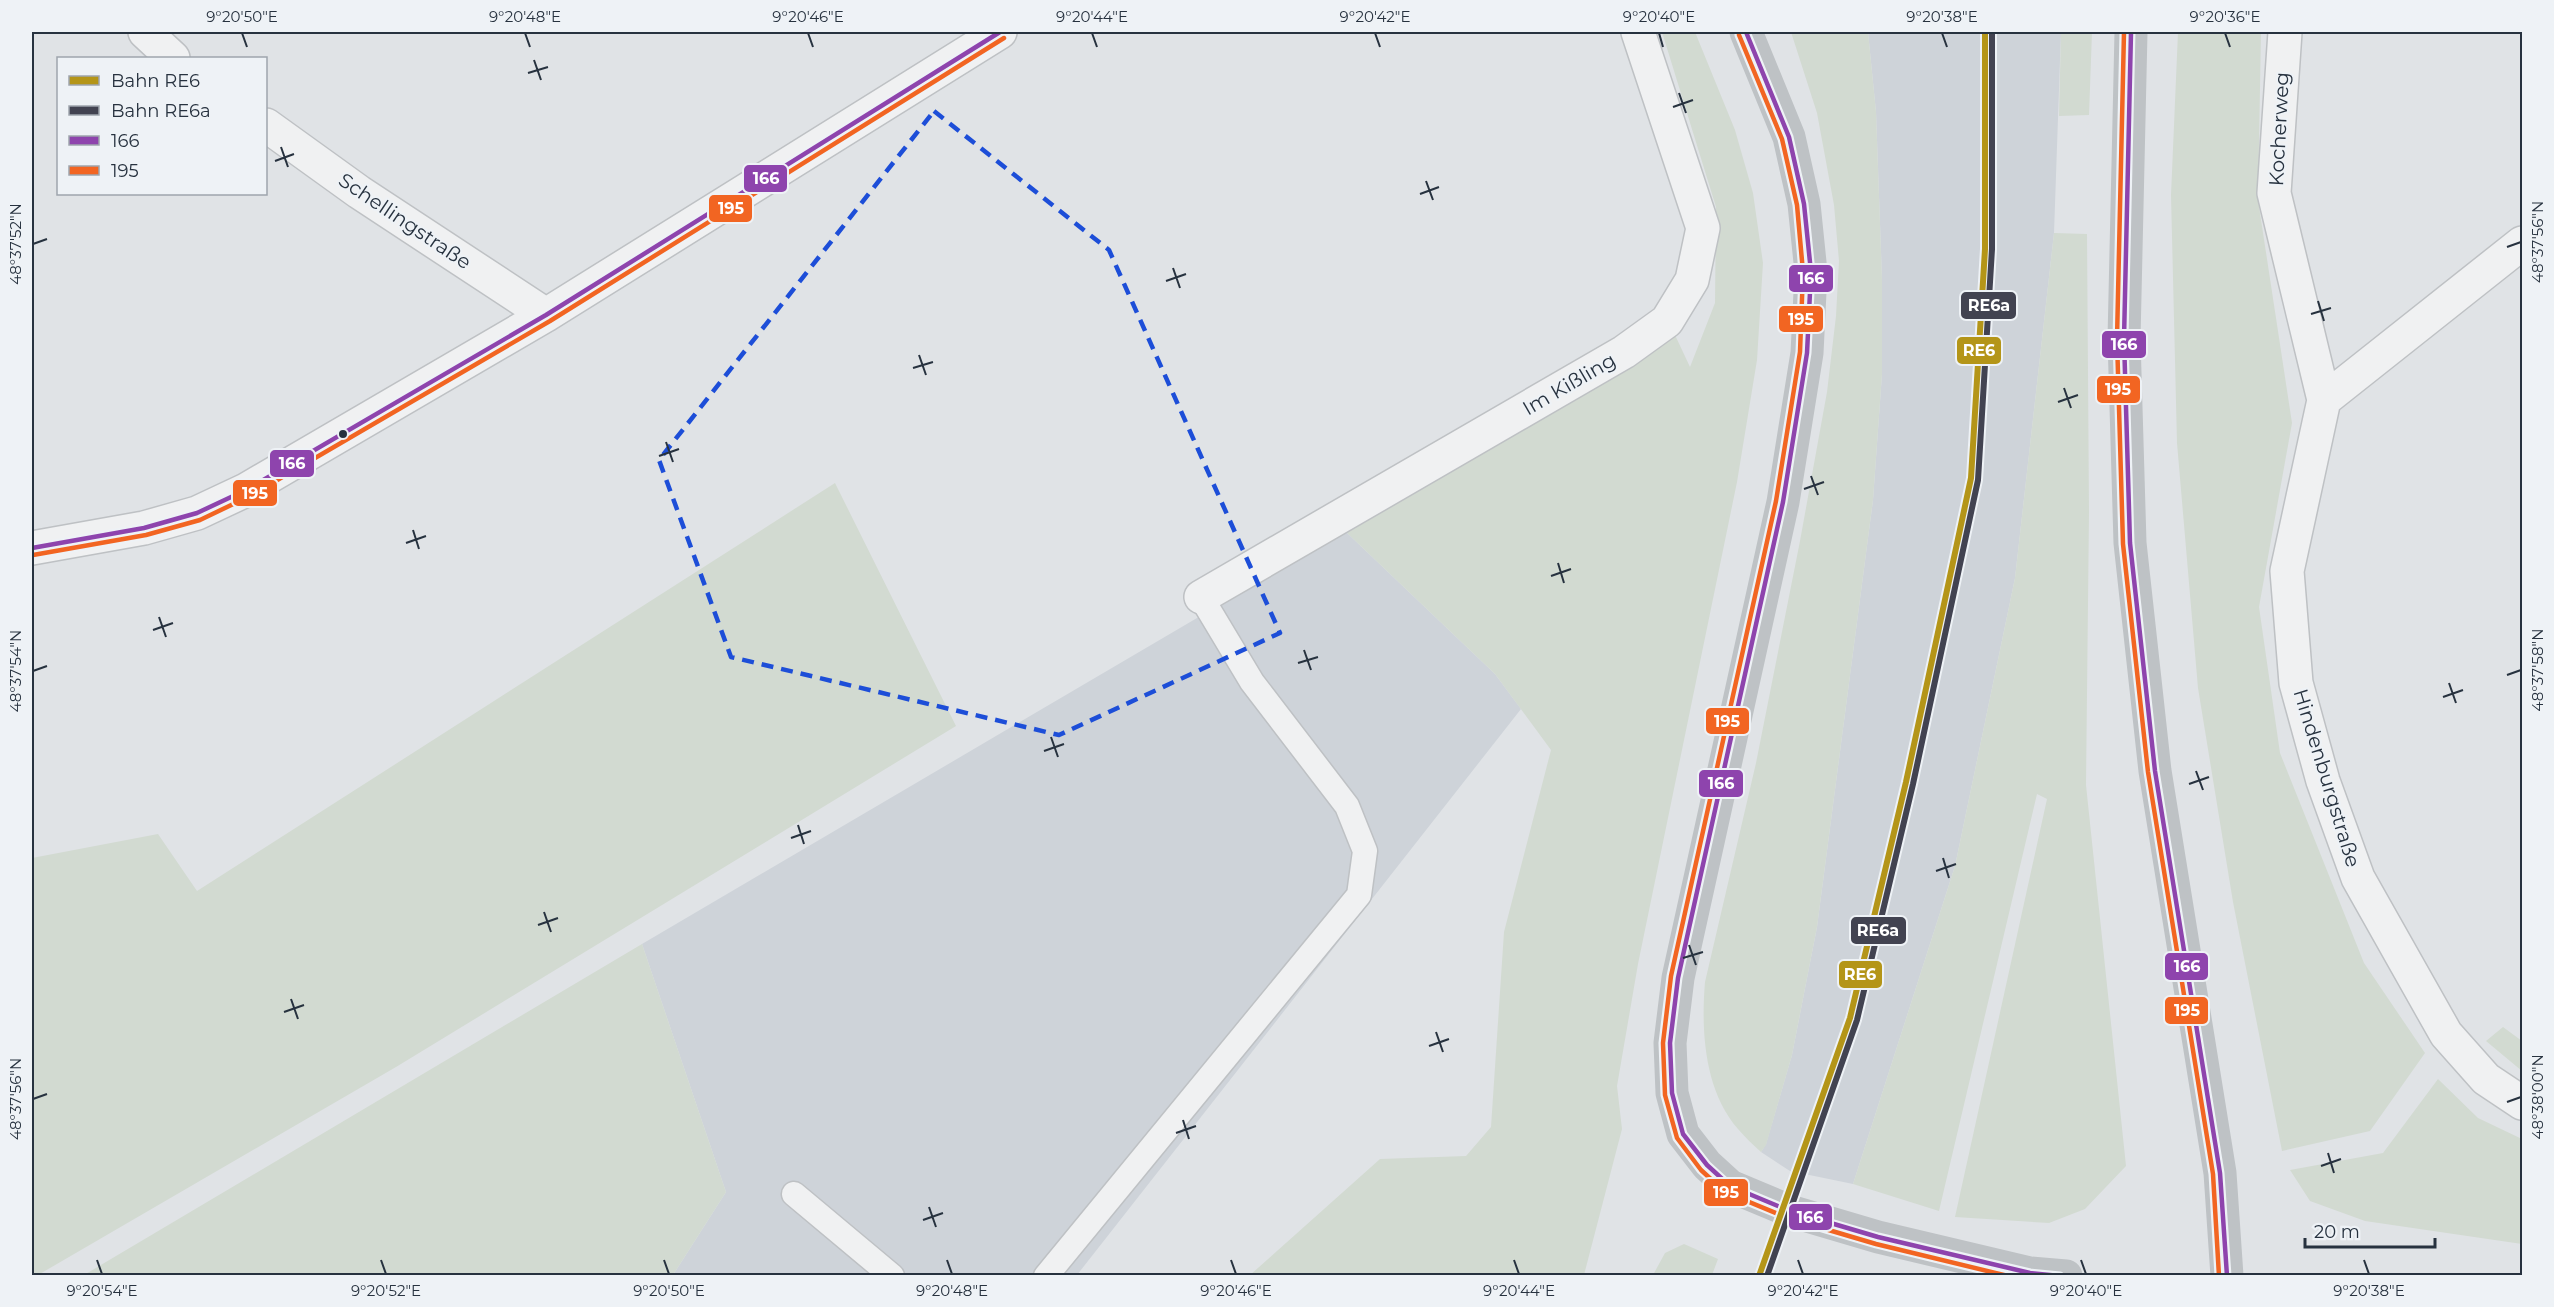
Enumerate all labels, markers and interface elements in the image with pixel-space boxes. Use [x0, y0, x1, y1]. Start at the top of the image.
text: 9°20'50"E [206, 7, 278, 26]
text: 9°20'48"E [489, 7, 561, 26]
text: 9°20'46"E [772, 7, 844, 26]
text: 9°20'44"E [1056, 7, 1128, 26]
text: 9°20'42"E [1340, 7, 1410, 26]
text: 9°20'40"E [1623, 7, 1695, 26]
text: 9°20'38"E [1906, 7, 1978, 26]
text: 9°20'36"E [2190, 7, 2260, 26]
legend [57, 57, 267, 195]
text: Bahn RE6 [111, 70, 200, 92]
street label: Kocherweg [2264, 71, 2294, 187]
text: Bahn RE6a [111, 100, 211, 122]
text: 166 [111, 130, 139, 152]
text: 195 [111, 160, 139, 182]
line badge: 166 [743, 164, 788, 193]
street label: Schellingstraße [334, 168, 476, 274]
text: 166 [753, 169, 779, 188]
line badge: 195 [708, 194, 753, 223]
text: 195 [718, 199, 744, 218]
text: 48°37'56"N [2528, 201, 2547, 283]
text: 48°37'52"N [6, 203, 25, 285]
line badge: 166 [1788, 264, 1834, 293]
text: 166 [1798, 269, 1824, 288]
line badge: RE6a [1960, 291, 2017, 320]
text: RE6a [1968, 296, 2010, 315]
line badge: 195 [1778, 305, 1824, 333]
text: 195 [1788, 310, 1814, 329]
line badge: 166 [2101, 330, 2147, 359]
text: 166 [2111, 335, 2137, 354]
line badge: RE6 [1956, 336, 2002, 365]
text: RE6 [1963, 341, 1995, 360]
street label: Im Kißling [1518, 348, 1620, 420]
line badge: 195 [2096, 375, 2141, 404]
text: 195 [2105, 380, 2131, 399]
unlabelled marker [337, 428, 349, 440]
line badge: 166 [269, 449, 315, 478]
text: 166 [279, 454, 305, 473]
line badge: 195 [232, 479, 278, 507]
text: 195 [242, 484, 268, 503]
text: 48°37'58"N [2528, 629, 2547, 711]
text: 48°37'54"N [6, 630, 25, 712]
street label: Hindenburgstraße [2288, 686, 2366, 870]
line badge: 195 [1705, 707, 1750, 735]
text: 195 [1714, 712, 1740, 731]
line badge: 166 [1698, 769, 1744, 798]
text: 166 [1708, 774, 1734, 793]
line badge: RE6a [1850, 916, 1907, 945]
text: RE6a [1857, 921, 1899, 940]
line badge: 166 [2164, 952, 2209, 981]
text: 166 [2174, 957, 2200, 976]
line badge: RE6 [1838, 960, 1883, 989]
text: RE6 [1844, 965, 1876, 984]
line badge: 195 [2164, 996, 2209, 1025]
text: 195 [2174, 1001, 2200, 1020]
text: 48°38'00"N [2528, 1054, 2547, 1140]
text: 48°37'56"N [6, 1058, 25, 1140]
line badge: 195 [1703, 1178, 1749, 1207]
text: 195 [1713, 1183, 1739, 1202]
line badge: 166 [1788, 1203, 1833, 1231]
text: 166 [1797, 1208, 1823, 1227]
scale bar [2305, 1211, 2436, 1249]
text: 20 m [2314, 1221, 2360, 1243]
text: 9°20'54"E [66, 1281, 138, 1300]
text: 9°20'52"E [351, 1281, 421, 1300]
text: 9°20'50"E [633, 1281, 705, 1300]
text: 9°20'48"E [916, 1281, 988, 1300]
text: 9°20'46"E [1200, 1281, 1272, 1300]
text: 9°20'44"E [1483, 1281, 1555, 1300]
text: 9°20'42"E [1768, 1281, 1838, 1300]
text: 9°20'40"E [2050, 1281, 2122, 1300]
text: 9°20'38"E [2333, 1281, 2405, 1300]

